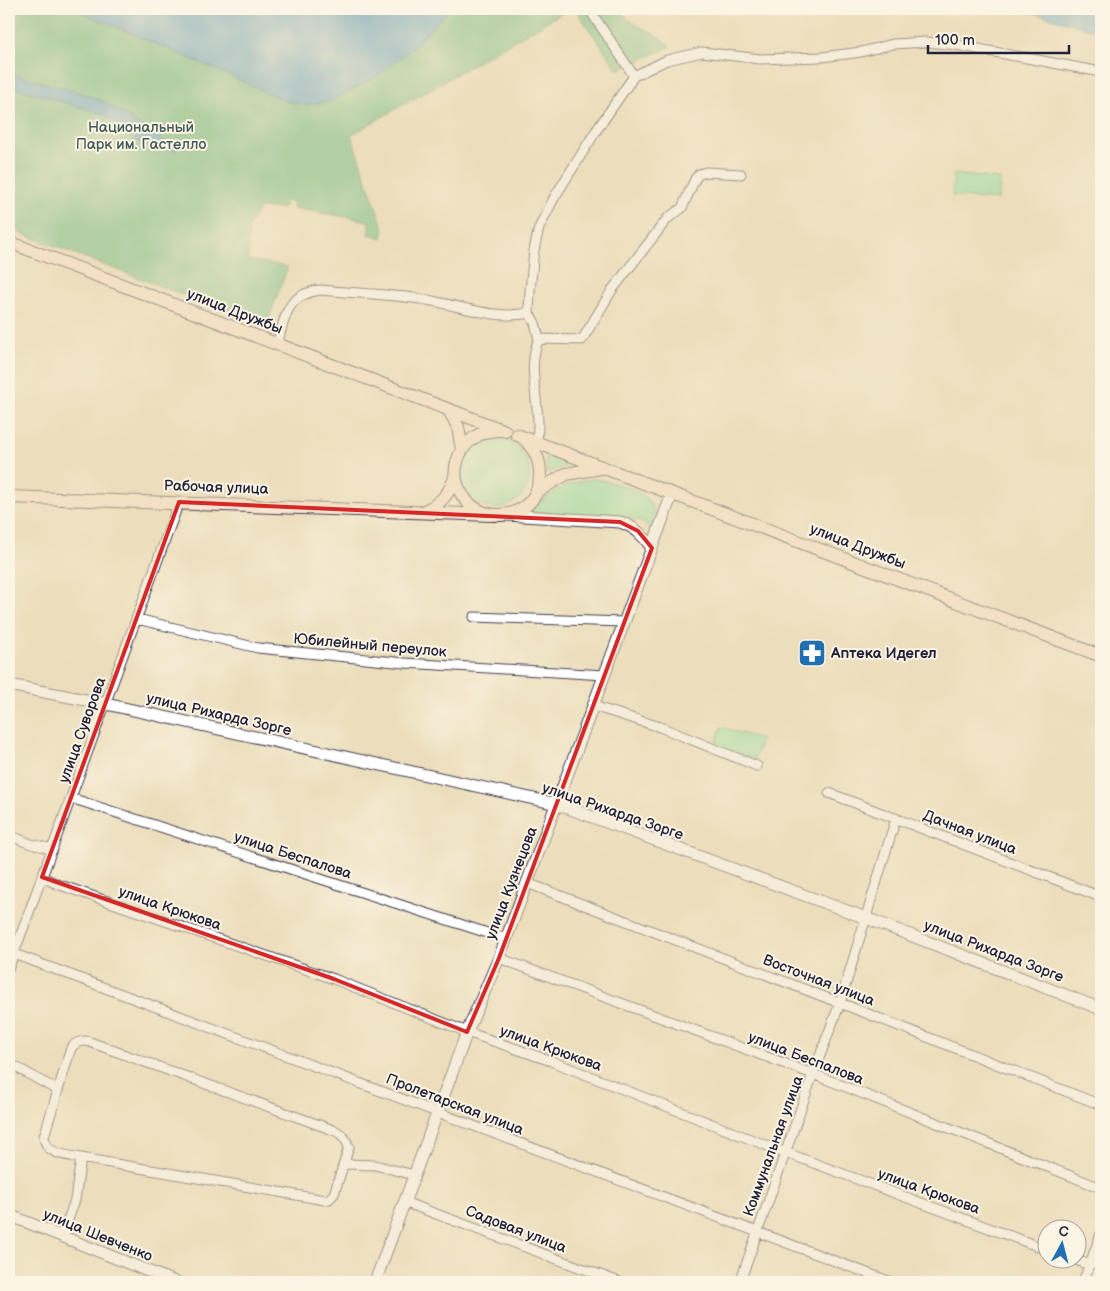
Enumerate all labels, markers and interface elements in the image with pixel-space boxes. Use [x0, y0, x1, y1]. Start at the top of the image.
scale bar [928, 22, 1069, 54]
text: 100 m [935, 31, 975, 50]
park label: Национальный Парк им. Гастелло [76, 118, 206, 154]
street label: улица Дружбы [184, 285, 285, 338]
street label: Рабочая улица [163, 476, 269, 499]
street label: улица Дружбы [807, 520, 908, 573]
street label: Юбилейный переулок [293, 629, 447, 662]
pharmacy icon: Аптека Идегел [797, 638, 827, 668]
place label: Аптека Идегел [830, 644, 937, 663]
street label: улица Суворова [55, 675, 110, 786]
street label: улица Рихарда Зорге [145, 689, 293, 740]
street label: улица Рихарда Зорге [540, 778, 686, 845]
street label: Дачная улица [920, 806, 1019, 859]
street label: улица Кузнецова [481, 824, 542, 942]
street label: улица Беспалова [232, 828, 354, 883]
street label: улица Крюкова [116, 882, 224, 935]
street label: улица Рихарда Зорге [921, 916, 1066, 987]
street label: Восточная улица [760, 950, 878, 1011]
street label: улица Крюкова [497, 1021, 605, 1076]
street label: улица Беспалова [745, 1028, 866, 1089]
street label: Пролетарская улица [383, 1069, 527, 1140]
street label: Коммунальная улица [739, 1073, 808, 1219]
street label: улица Крюкова [875, 1164, 983, 1219]
street label: Садовая улица [463, 1202, 569, 1257]
street label: улица Шевченко [40, 1205, 156, 1266]
north arrow [1038, 1218, 1088, 1268]
text: С [1058, 1223, 1070, 1241]

